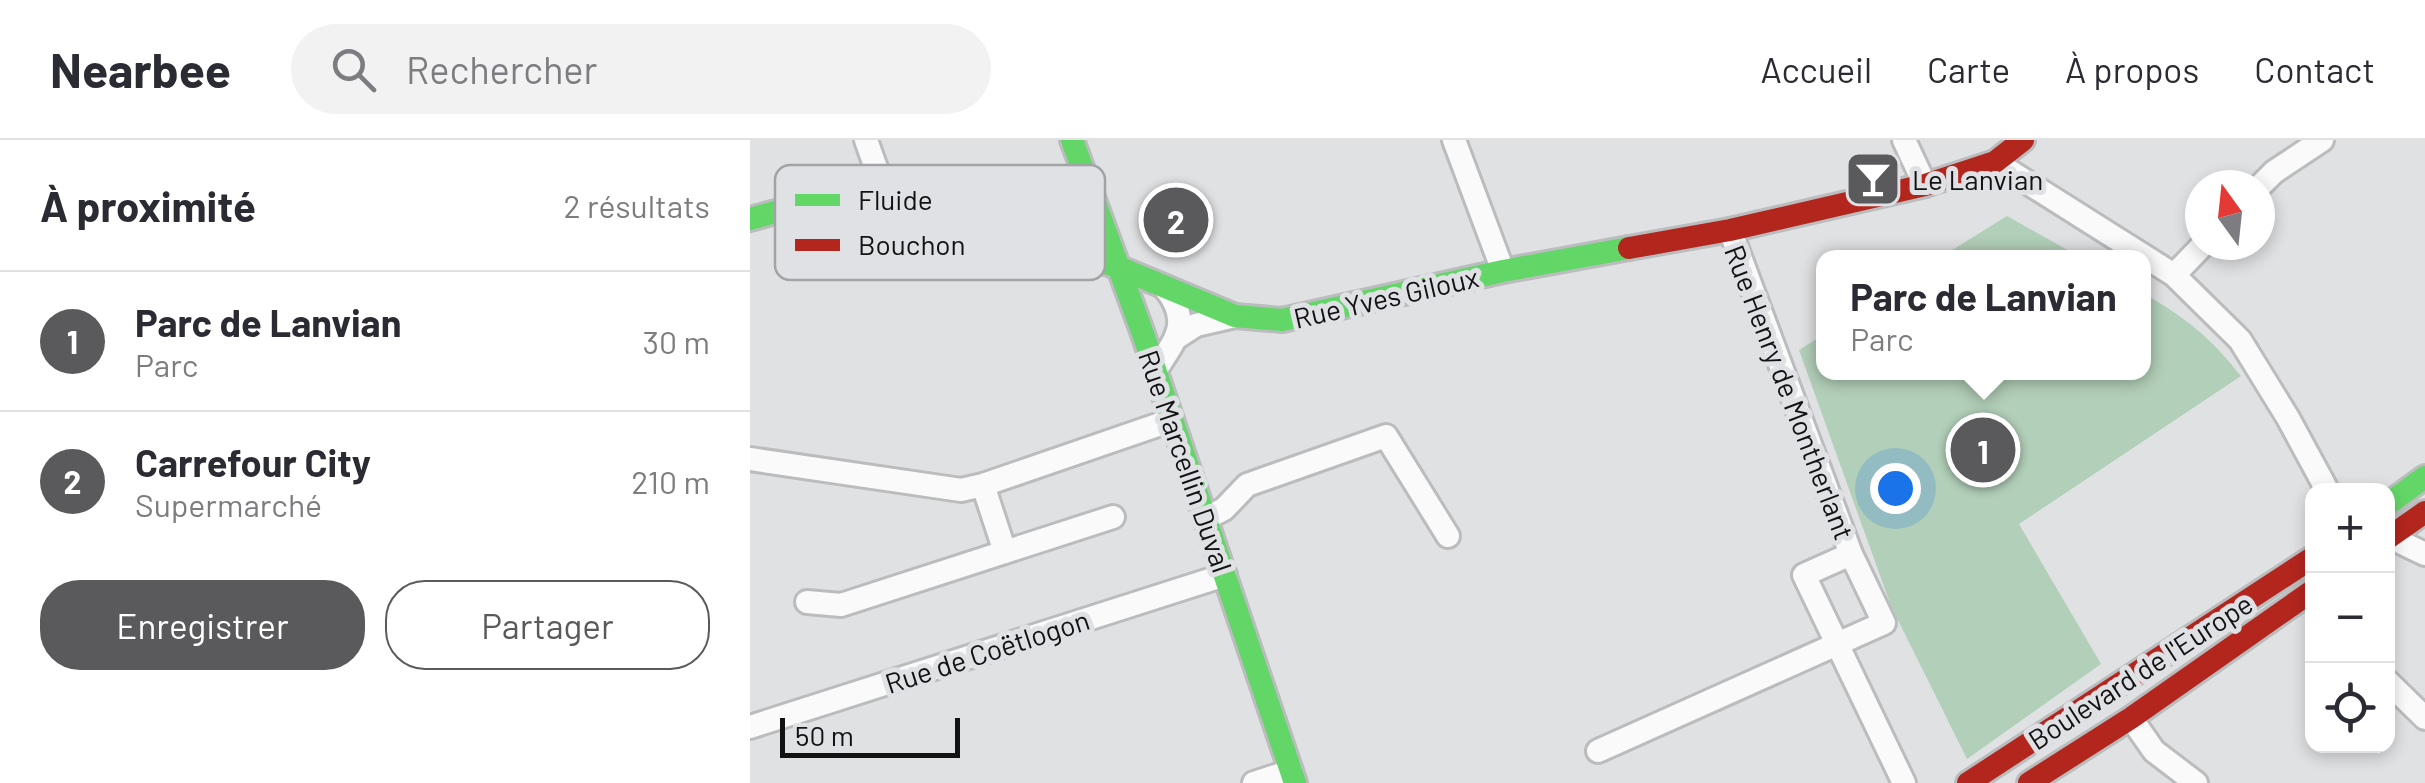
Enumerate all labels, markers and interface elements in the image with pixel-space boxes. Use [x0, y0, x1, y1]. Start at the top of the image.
search box [291, 24, 991, 114]
text: Nearbee [50, 40, 231, 98]
icon: search [326, 42, 381, 97]
text: Rechercher [406, 46, 597, 92]
text: Accueil [1761, 48, 1872, 90]
text: Carte [1927, 48, 2010, 90]
text: À propos [2065, 48, 2199, 90]
text: Contact [2254, 48, 2375, 90]
bar icon: Le Lanvian [1843, 149, 1903, 209]
place label: Le Lanvian [1912, 162, 2043, 196]
legend [775, 165, 1105, 280]
north arrow [2185, 170, 2275, 260]
text: À proximité [40, 180, 256, 230]
text: Fluide [858, 182, 933, 216]
pin: 2 [1144, 182, 1208, 258]
text: 2 résultats [563, 186, 710, 224]
text: Bouchon [858, 227, 966, 261]
street label: Rue Henry de Montherlant [1718, 240, 1862, 544]
popup [1816, 250, 2151, 380]
street label: Rue Yves Giloux [1290, 259, 1482, 335]
text: Parc de Lanvian [1850, 273, 2117, 319]
text: Parc de Lanvian [135, 299, 401, 345]
text: Parc [1850, 319, 1914, 357]
text: 1 [67, 322, 78, 360]
text: 30 m [643, 322, 710, 360]
text: Parc [135, 345, 198, 383]
street label: Rue Marcellin Duval [1132, 345, 1240, 577]
pin: 1 [1950, 412, 2016, 488]
text: Carrefour City [135, 439, 371, 485]
text: 2 [64, 462, 81, 500]
text: 210 m [631, 462, 710, 500]
your location [1870, 463, 1921, 514]
map controls [2305, 483, 2395, 753]
button: + [2305, 483, 2395, 573]
text: Supermarché [135, 485, 322, 523]
button: − [2305, 573, 2395, 663]
button: Enregistrer [40, 580, 365, 670]
button: Partager [385, 580, 710, 670]
street label: Boulevard de l'Europe [2022, 586, 2258, 756]
street label: Rue de Coëtlogon [881, 602, 1093, 700]
button: locate [2305, 663, 2395, 753]
scale bar [780, 713, 960, 758]
text: 50 m [795, 718, 854, 752]

